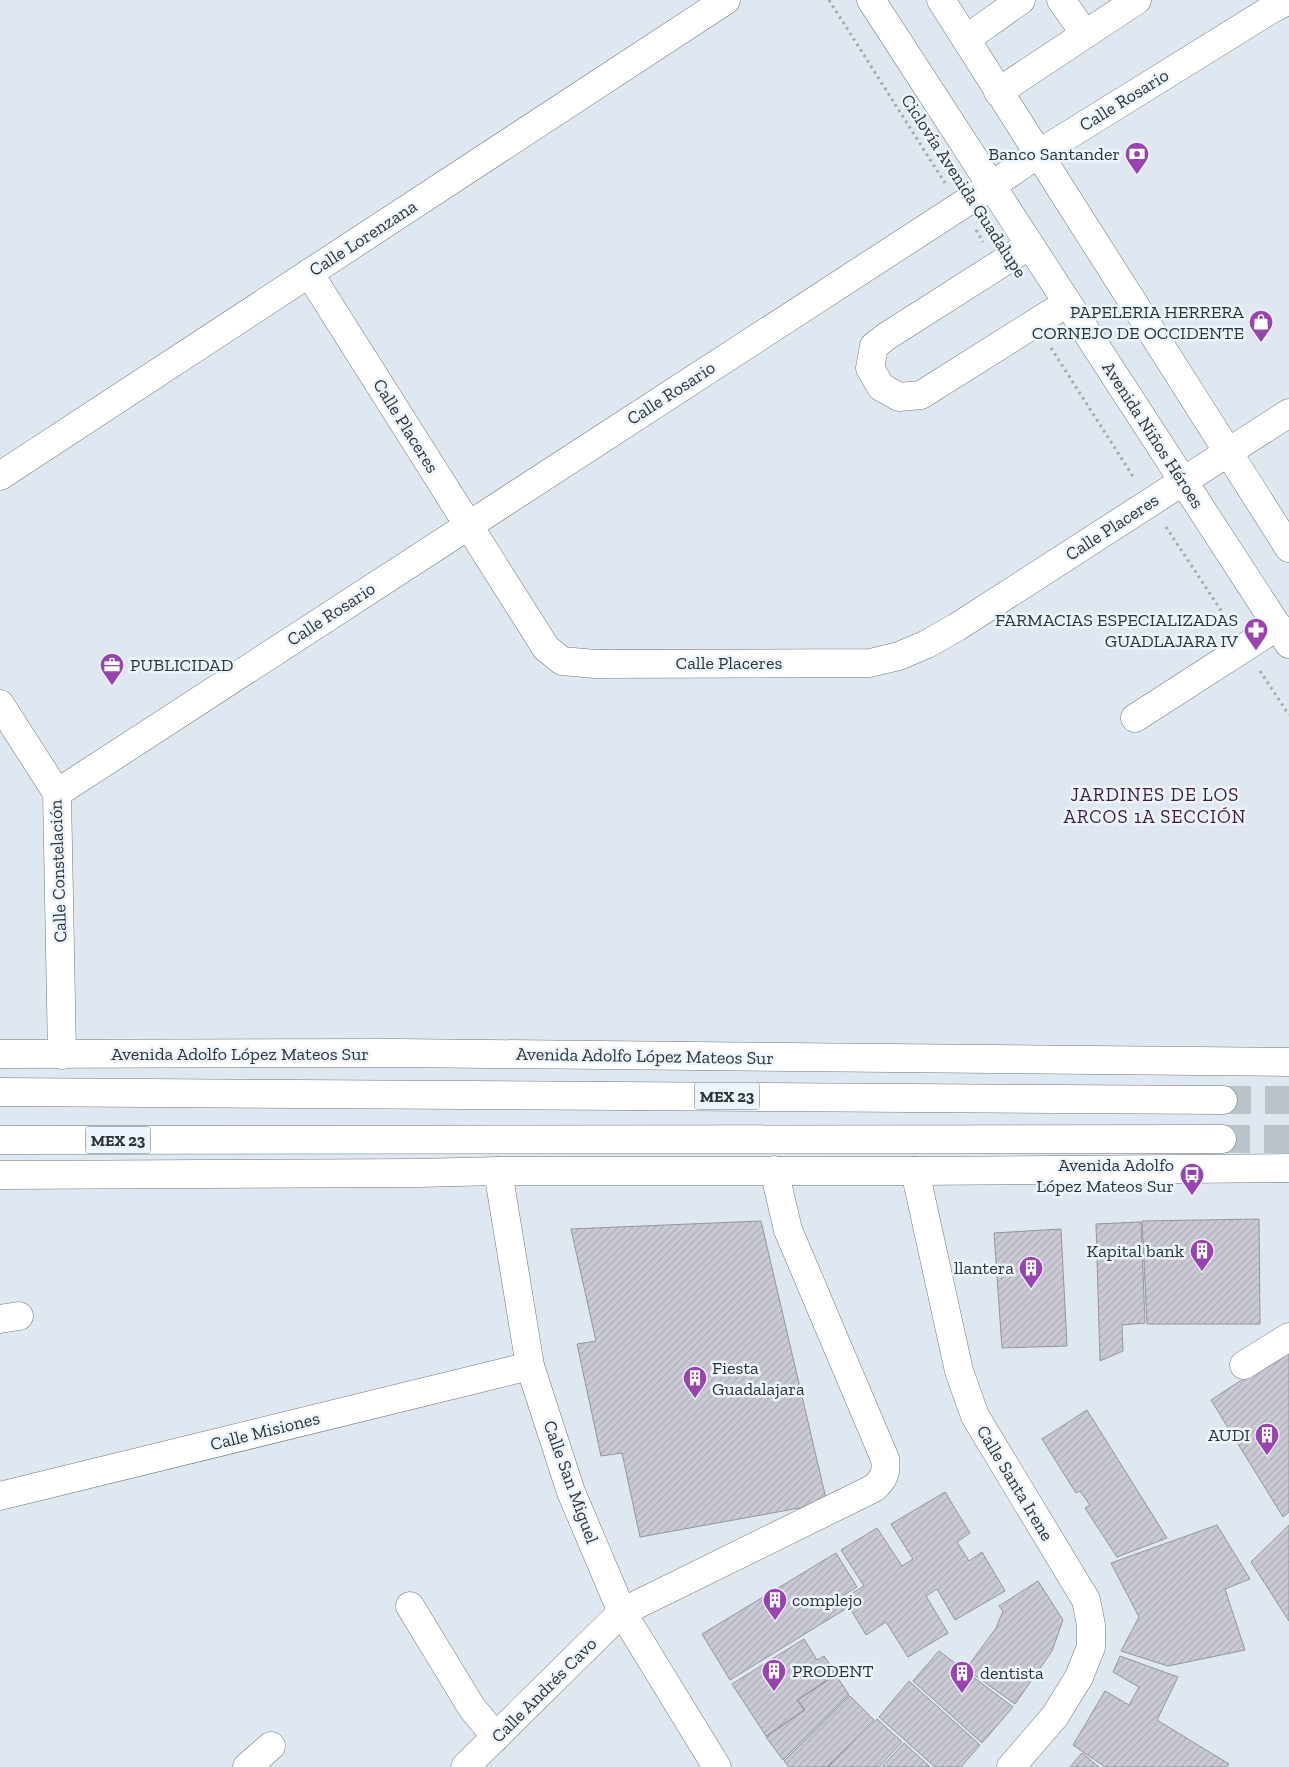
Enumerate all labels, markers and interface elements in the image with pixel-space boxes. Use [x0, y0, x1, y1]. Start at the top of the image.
street label: Calle Rosario [1075, 64, 1173, 136]
street label: Ciclovía Avenida Guadalupe [896, 90, 1032, 282]
bank icon: Banco Santander [1124, 141, 1150, 175]
place label: Banco Santander [988, 143, 1120, 165]
street label: Calle Lorenzana [305, 195, 421, 281]
place label: PAPELERIA HERRERA CORNEJO DE OCCIDENTE [1032, 301, 1244, 344]
shop icon: PAPELERIA HERRERA CORNEJO DE OCCIDENTE [1248, 309, 1274, 343]
street label: Calle Rosario [623, 356, 719, 430]
street label: Avenida Niños Héroes [1097, 358, 1209, 513]
street label: Calle Placeres [368, 375, 444, 477]
street label: Calle Placeres [1061, 489, 1163, 565]
street label: Calle Rosario [283, 577, 379, 651]
place label: FARMACIAS ESPECIALIZADAS GUADLAJARA IV [995, 609, 1238, 652]
pharmacy icon: FARMACIAS ESPECIALIZADAS GUADLAJARA IV [1243, 617, 1269, 651]
office icon: PUBLICIDAD [99, 652, 125, 686]
street label: Calle Placeres [676, 652, 783, 674]
place label: PUBLICIDAD [130, 654, 233, 676]
district label: JARDINES DE LOS ARCOS 1A SECCIÓN [1063, 783, 1247, 828]
street label: Calle Constelación [44, 798, 71, 943]
street label: Avenida Adolfo López Mateos Sur [111, 1043, 369, 1065]
street label: Avenida Adolfo López Mateos Sur [516, 1043, 774, 1069]
road number: MEX 23 [694, 1082, 760, 1110]
road number: MEX 23 [86, 1126, 150, 1154]
place label: Avenida Adolfo López Mateos Sur [1036, 1154, 1174, 1197]
bus stop icon: Avenida Adolfo López Mateos Sur [1179, 1162, 1205, 1196]
building icon: Kapital bank [1189, 1238, 1215, 1272]
place label: Kapital bank [1087, 1240, 1185, 1262]
building icon: llantera [1018, 1255, 1044, 1289]
place label: llantera [954, 1257, 1014, 1279]
place label: Fiesta Guadalajara [712, 1357, 805, 1400]
building icon: Fiesta Guadalajara [682, 1365, 708, 1399]
street label: Calle Misiones [208, 1407, 322, 1455]
street label: Calle San Miguel [539, 1418, 604, 1547]
street label: Calle Santa Irene [972, 1421, 1058, 1545]
building icon: AUDI [1254, 1422, 1280, 1456]
place label: AUDI [1208, 1424, 1250, 1446]
building icon: complejo [762, 1587, 788, 1621]
place label: complejo [792, 1589, 862, 1611]
street label: Calle Andrés Cavo [487, 1633, 601, 1747]
building icon: PRODENT [761, 1658, 787, 1692]
place label: PRODENT [792, 1660, 874, 1682]
building icon: dentista [949, 1660, 975, 1694]
place label: dentista [980, 1662, 1044, 1684]

